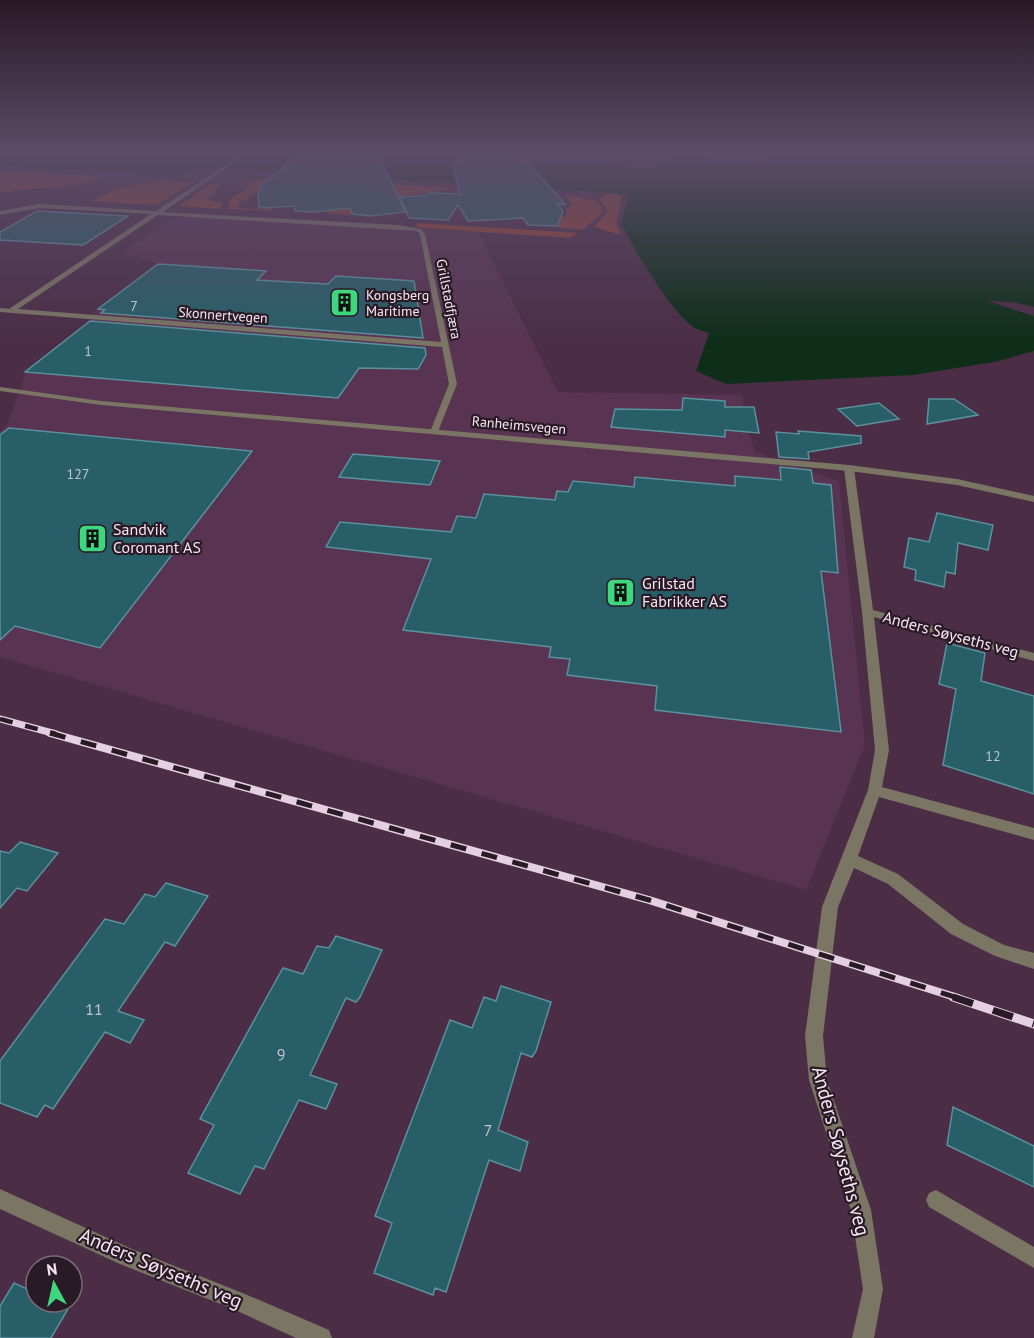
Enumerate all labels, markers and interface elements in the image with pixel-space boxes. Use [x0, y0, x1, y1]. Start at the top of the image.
street label: Grillstadfjæra [432, 257, 466, 341]
place label: Kongsberg Maritime [366, 286, 429, 320]
building icon: Kongsberg Maritime [329, 287, 361, 319]
house number: 7 [130, 297, 138, 315]
street label: Skonnertvegen [178, 303, 268, 327]
house number: 1 [84, 342, 92, 360]
street label: Ranheimsvegen [471, 412, 567, 438]
house number: 127 [67, 465, 89, 483]
place label: Sandvik Coromant AS [113, 519, 201, 557]
building icon: Sandvik Coromant AS [76, 522, 108, 554]
place label: Grilstad Fabrikker AS [642, 573, 727, 611]
building icon: Grilstad Fabrikker AS [605, 576, 637, 608]
street label: Anders Søyseths veg [881, 606, 1021, 662]
house number: 12 [985, 747, 1001, 765]
house number: 11 [85, 999, 103, 1019]
house number: 9 [277, 1044, 285, 1064]
street label: Anders Søyseths veg [806, 1063, 876, 1239]
house number: 7 [484, 1120, 492, 1140]
street label: Anders Søyseths veg [76, 1222, 246, 1314]
north arrow [24, 1254, 84, 1314]
text: N [45, 1259, 59, 1280]

